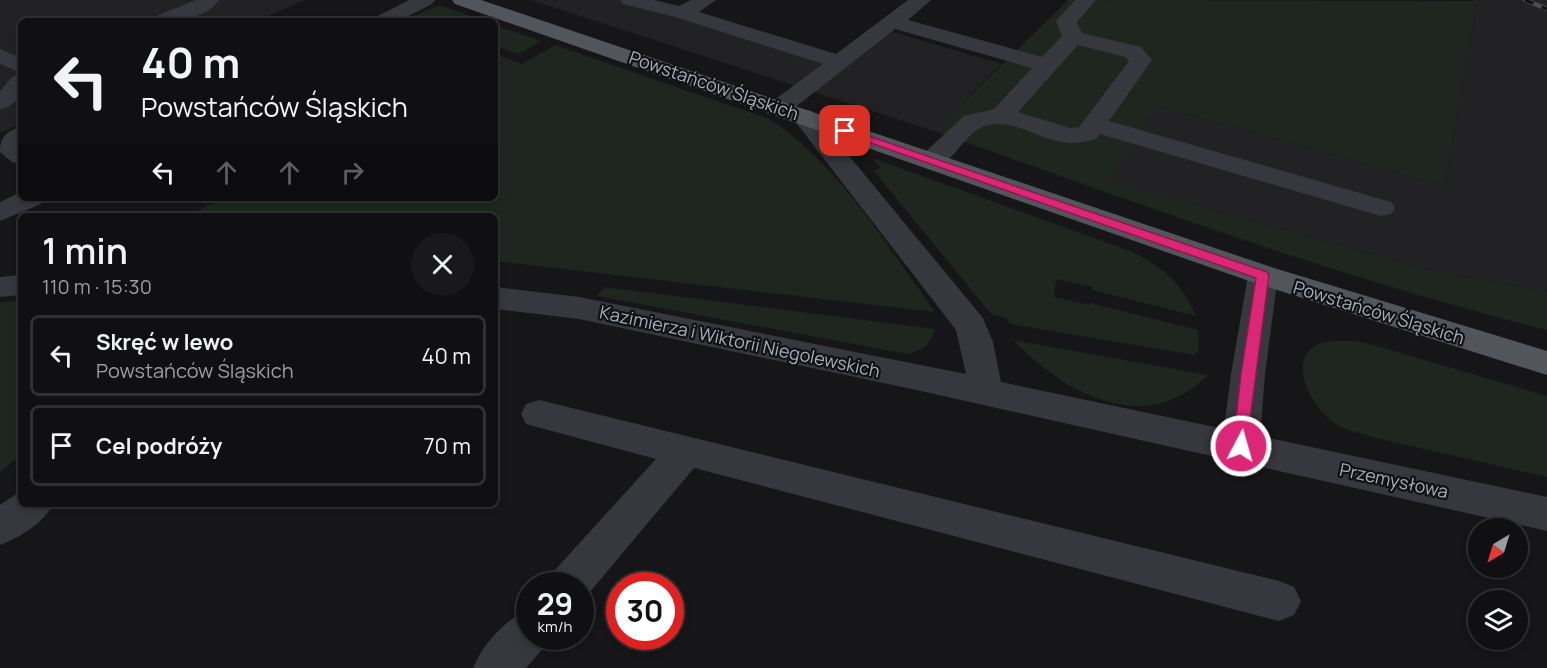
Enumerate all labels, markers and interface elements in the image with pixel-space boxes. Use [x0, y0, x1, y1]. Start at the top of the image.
text: 40 m [141, 33, 240, 91]
icon: left [42, 42, 120, 120]
street label: Powstańców Śląskich [626, 45, 802, 125]
text: Powstańców Śląskich [141, 88, 408, 125]
pin [819, 105, 870, 156]
icon: arrive [828, 114, 861, 147]
icon: left [147, 156, 180, 189]
icon: ahead [210, 156, 243, 189]
icon: ahead [273, 156, 306, 189]
icon: right [336, 156, 369, 189]
text: 1 min [42, 226, 128, 275]
button: close [411, 233, 474, 296]
text: 110 m · 15:30 [42, 273, 152, 300]
street label: Powstańców Śląskich [1290, 275, 1468, 349]
street label: Kazimierza i Wiktorii Niegolewskich [597, 299, 883, 383]
text: Skręć w lewo [96, 327, 233, 357]
icon: left [45, 339, 78, 372]
text: 40 m [422, 341, 471, 371]
text: Powstańców Śląskich [96, 357, 294, 384]
position arrow [1209, 414, 1273, 478]
icon: arrive [45, 429, 78, 462]
text: Cel podróży [96, 431, 222, 461]
text: 70 m [423, 431, 471, 461]
street label: Przemysłowa [1338, 457, 1450, 503]
north arrow [1468, 518, 1528, 578]
map controls [1468, 518, 1528, 650]
speed limit sign: 30 [606, 572, 684, 650]
text: 29 [537, 583, 573, 624]
button: layers [1468, 590, 1528, 650]
text: km/h [538, 616, 572, 637]

